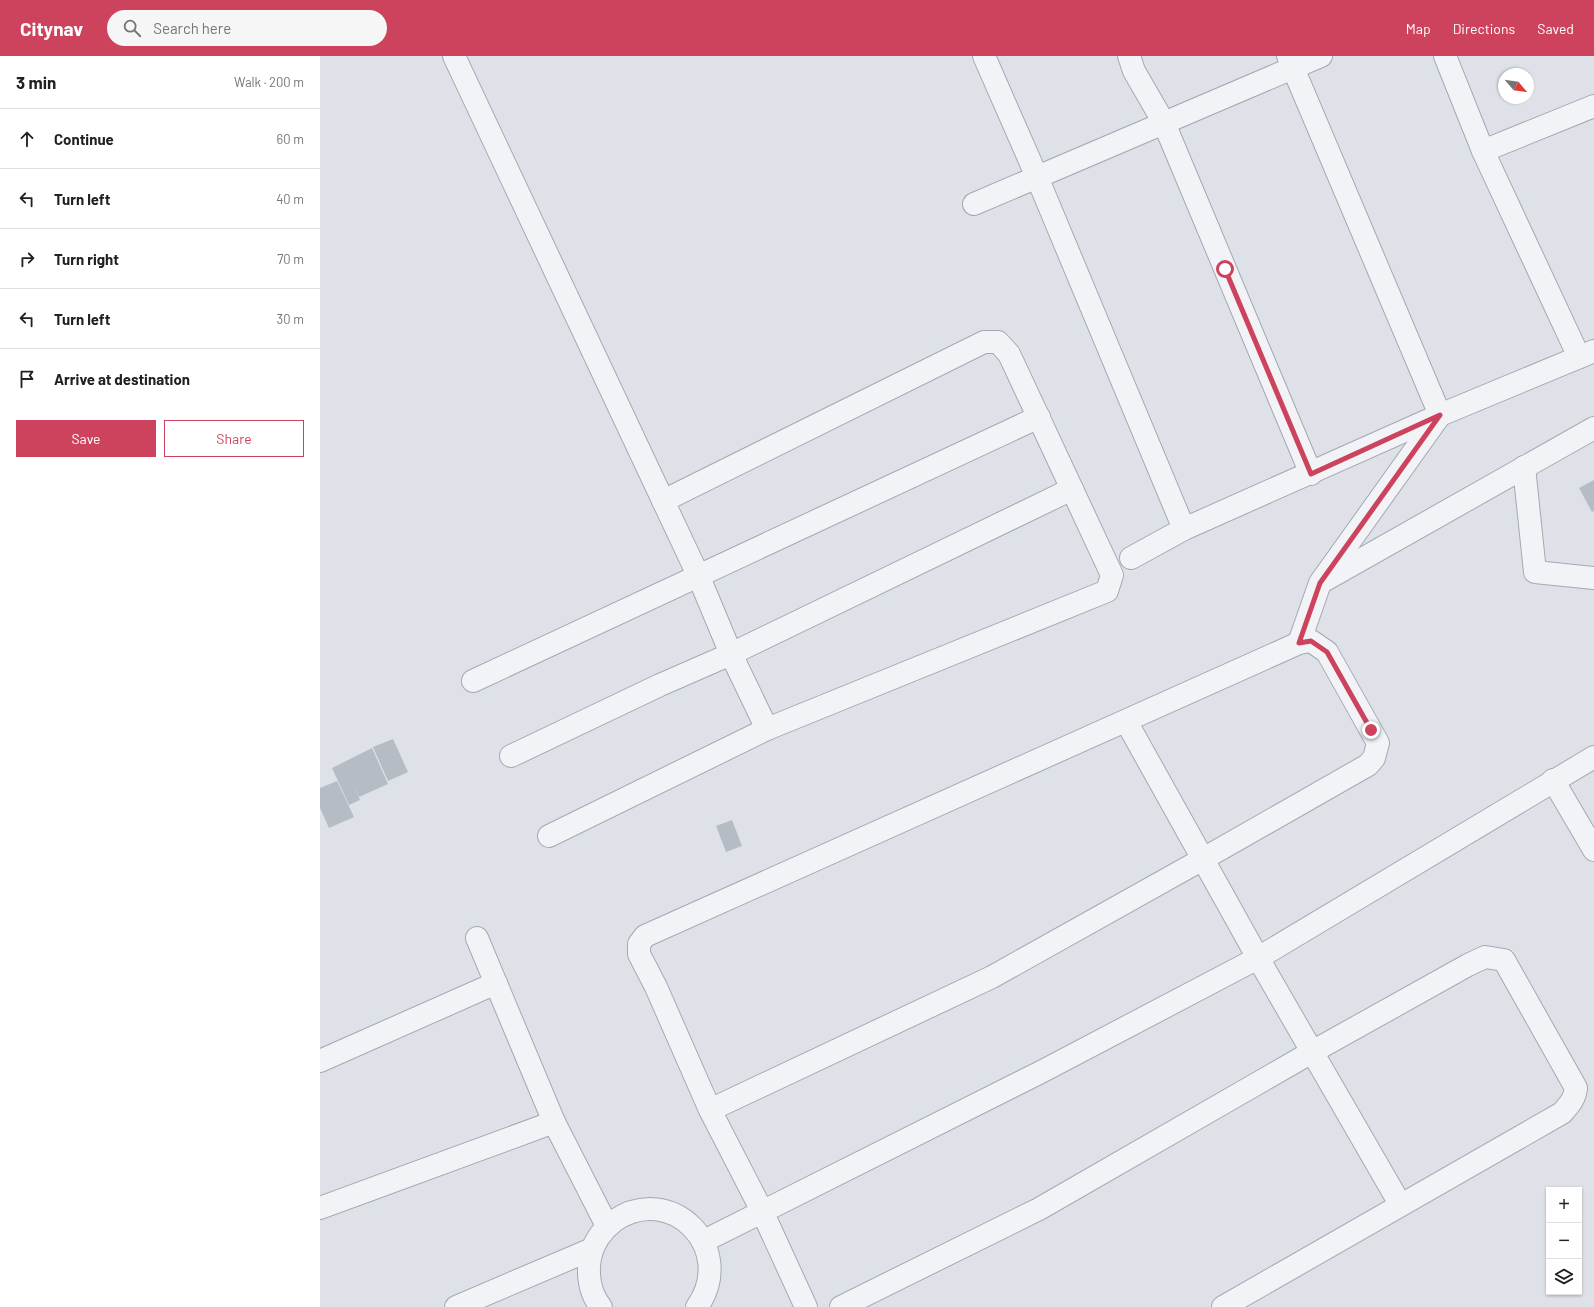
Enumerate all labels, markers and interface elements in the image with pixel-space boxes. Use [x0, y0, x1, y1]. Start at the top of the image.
search box [107, 10, 387, 46]
text: Citynav [20, 17, 83, 40]
icon: search [121, 17, 143, 39]
text: Search here [153, 19, 231, 37]
text: Map [1406, 20, 1431, 37]
text: Directions [1453, 20, 1515, 37]
text: Saved [1537, 20, 1574, 37]
north arrow [1498, 68, 1534, 104]
text: 3 min [16, 72, 56, 92]
text: Walk · 200 m [234, 74, 304, 90]
icon: ahead [16, 128, 38, 150]
text: Continue [54, 130, 114, 148]
text: 60 m [277, 131, 304, 147]
icon: left [16, 188, 38, 210]
text: Turn left [54, 190, 110, 208]
text: 40 m [276, 191, 304, 207]
icon: right [16, 248, 38, 270]
text: Turn right [54, 250, 119, 268]
text: 70 m [277, 251, 304, 267]
route start [1216, 260, 1234, 278]
icon: left [16, 308, 38, 330]
text: Turn left [54, 310, 110, 328]
text: 30 m [277, 311, 304, 327]
icon: arrive [16, 368, 38, 390]
text: Arrive at destination [54, 370, 190, 388]
button: Save [16, 420, 156, 457]
button: Share [164, 420, 304, 457]
route end [1362, 721, 1380, 739]
map controls [1546, 1187, 1582, 1295]
button: + [1546, 1187, 1582, 1223]
button: − [1546, 1223, 1582, 1259]
button: layers [1546, 1259, 1582, 1295]

